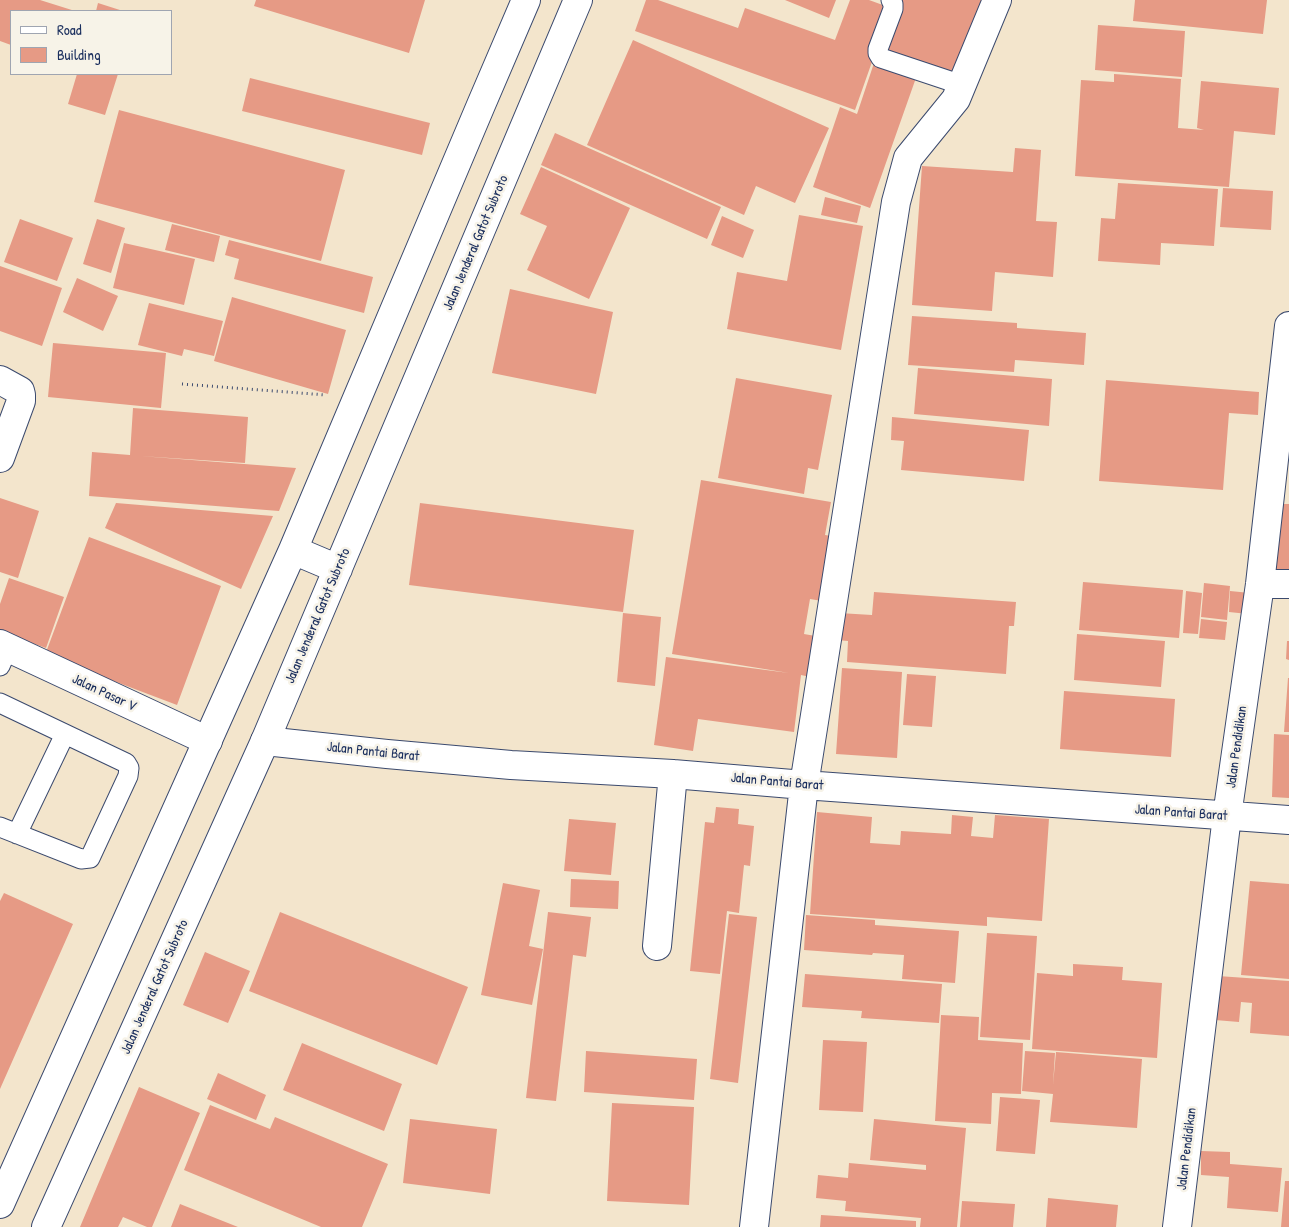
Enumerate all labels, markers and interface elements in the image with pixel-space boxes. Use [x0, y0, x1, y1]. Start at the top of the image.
legend [10, 10, 172, 75]
text: Road [57, 19, 82, 40]
text: Building [57, 44, 101, 65]
street label: Jalan Jenderal Gatot Subroto [440, 173, 512, 313]
street label: Jalan Jenderal Gatot Subroto [282, 546, 354, 686]
street label: Jalan Pasar V [69, 671, 139, 715]
street label: Jalan Pendidikan [1223, 705, 1251, 789]
street label: Jalan Pantai Barat [326, 739, 420, 765]
street label: Jalan Pantai Barat [730, 770, 824, 794]
street label: Jalan Pantai Barat [1134, 801, 1228, 825]
street label: Jalan Jenderal Gatot Subroto [118, 917, 192, 1057]
street label: Jalan Pendidikan [1174, 1107, 1200, 1191]

